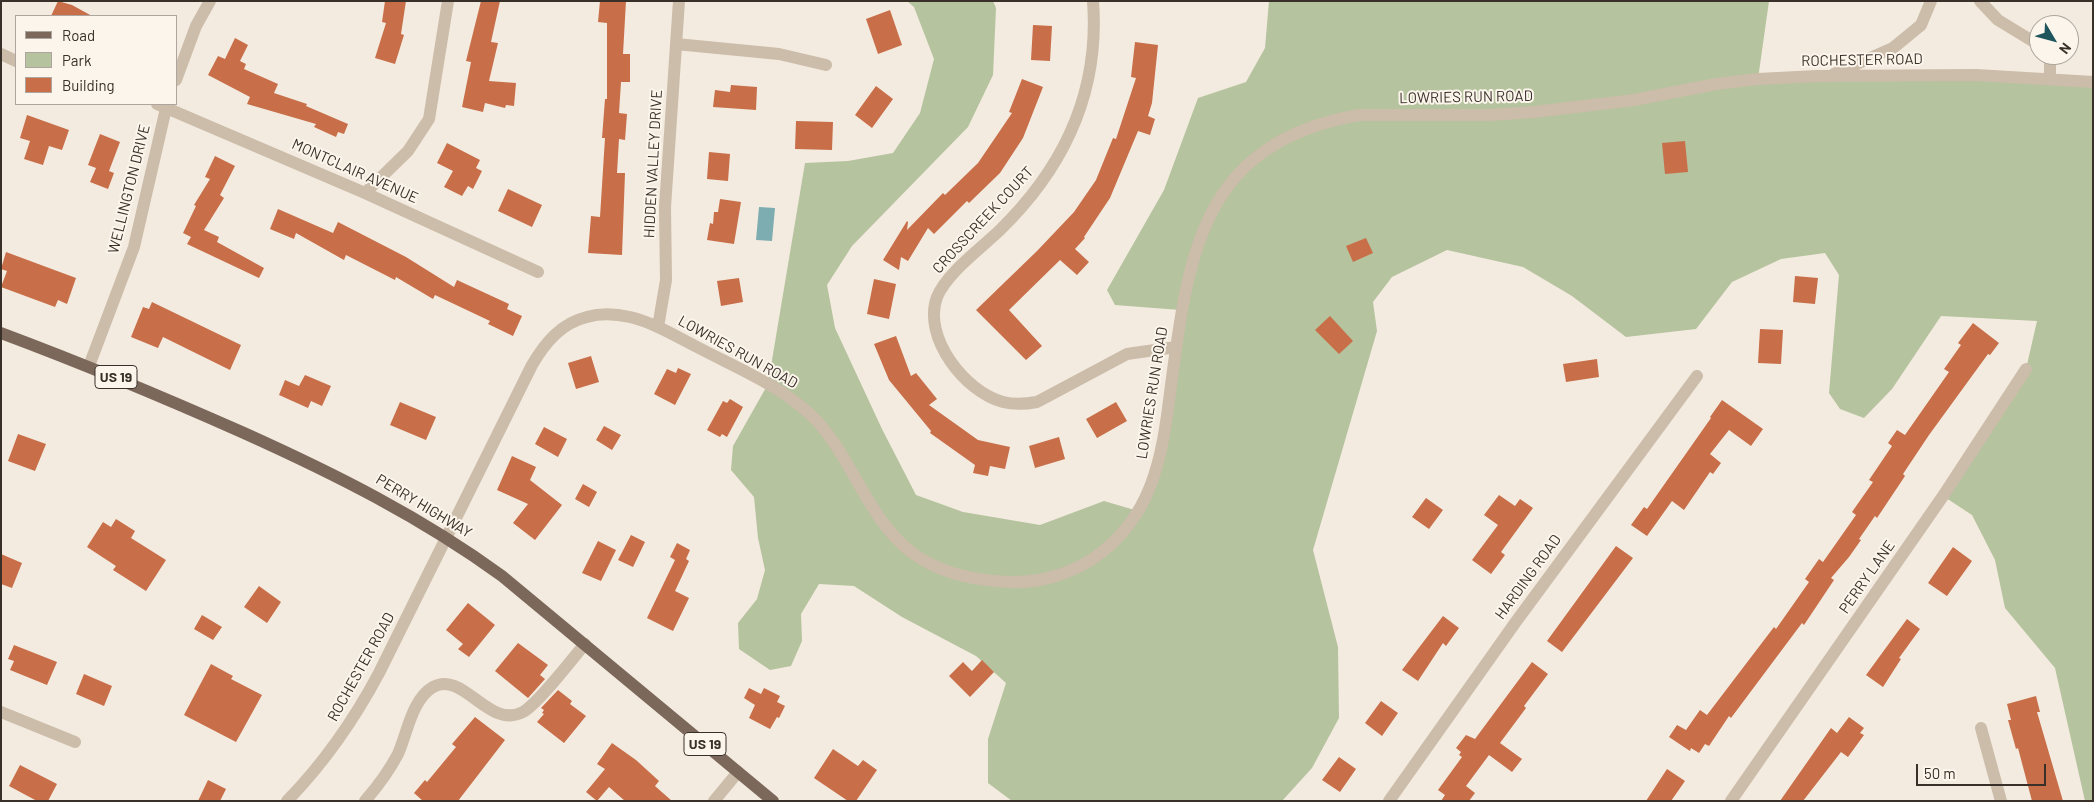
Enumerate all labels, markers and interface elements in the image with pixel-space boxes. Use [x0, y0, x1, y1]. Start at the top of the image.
legend [15, 15, 178, 105]
north arrow [2029, 15, 2079, 65]
text: Road [62, 26, 95, 44]
text: N [2056, 40, 2075, 58]
street label: ROCHESTER ROAD [1801, 50, 1923, 70]
text: Park [62, 51, 91, 69]
text: Building [62, 76, 115, 94]
street label: LOWRIES RUN ROAD [1399, 87, 1533, 107]
street label: HIDDEN VALLEY DRIVE [640, 89, 666, 239]
street label: WELLINGTON DRIVE [104, 123, 154, 255]
street label: MONTCLAIR AVENUE [289, 135, 421, 207]
street label: CROSSCREEK COURT [929, 163, 1037, 277]
street label: LOWRIES RUN ROAD [675, 312, 801, 392]
street label: LOWRIES RUN ROAD [1133, 326, 1171, 460]
road number: US 19 [95, 366, 137, 388]
street label: PERRY HIGHWAY [373, 470, 475, 542]
street label: HARDING ROAD [1491, 531, 1565, 623]
street label: PERRY LANE [1835, 537, 1899, 617]
street label: ROCHESTER ROAD [324, 609, 398, 725]
road number: US 19 [684, 732, 726, 756]
scale bar [1919, 754, 2049, 786]
text: 50 m [1924, 764, 1956, 782]

